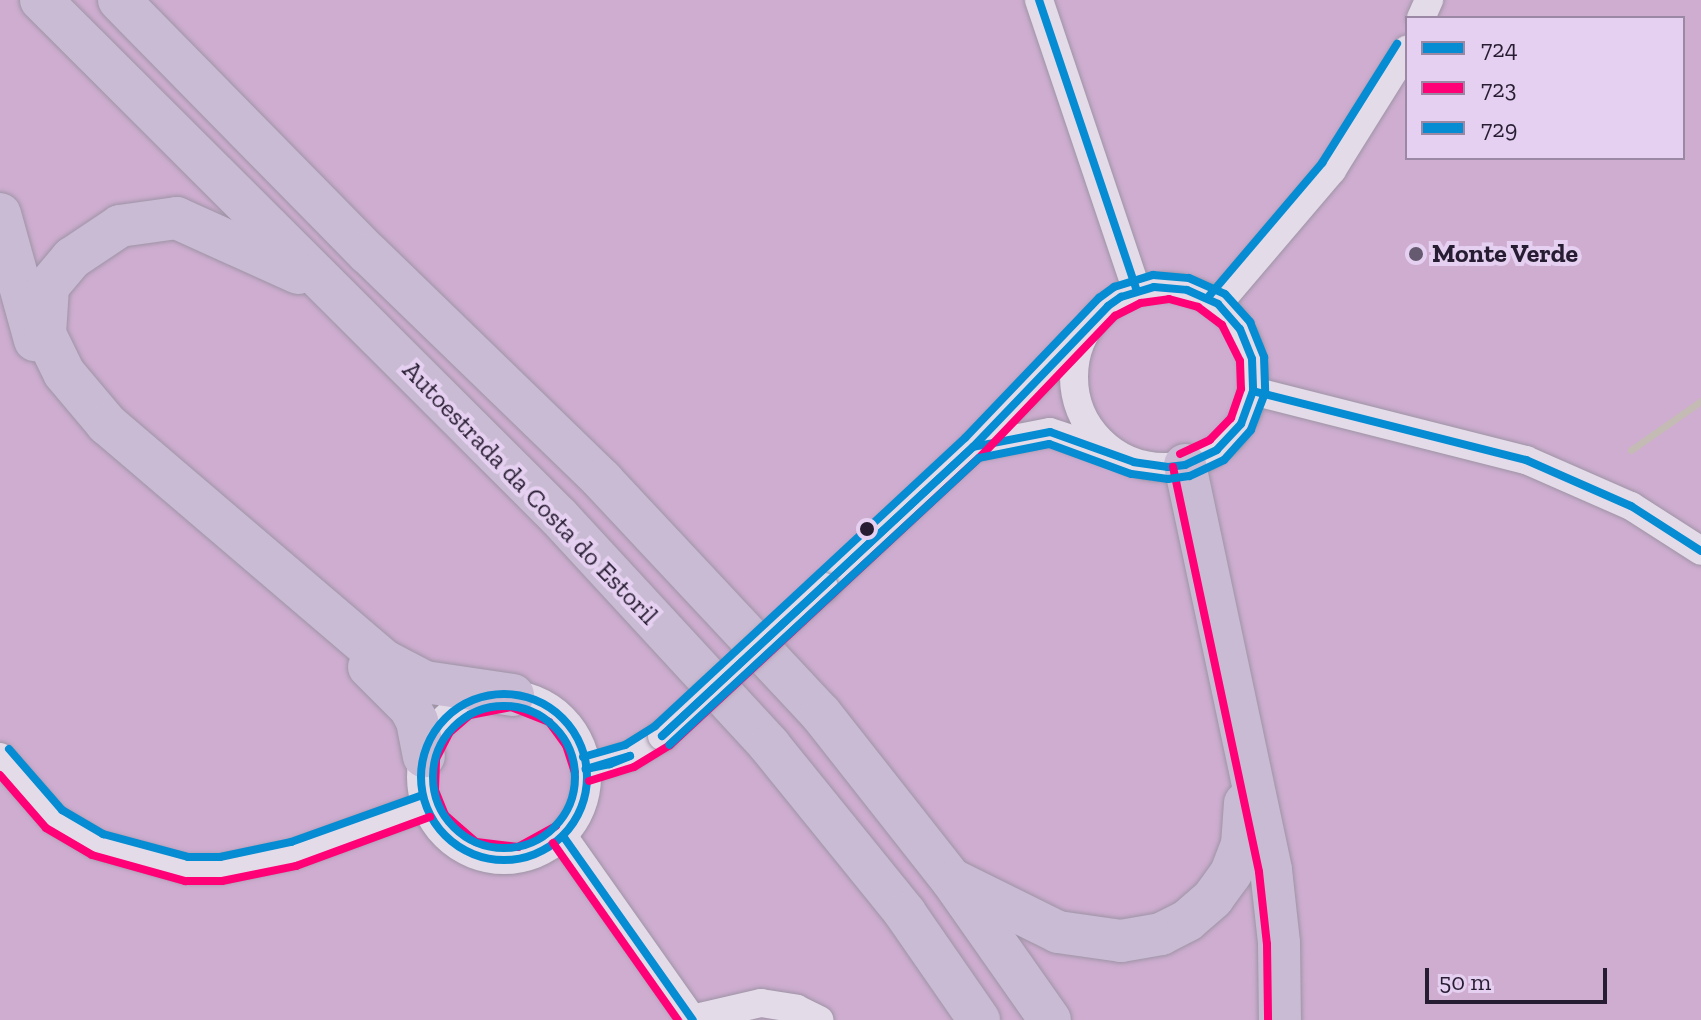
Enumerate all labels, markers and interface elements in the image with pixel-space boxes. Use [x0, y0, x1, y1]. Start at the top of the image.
legend [1405, 16, 1685, 160]
text: 724 [1481, 34, 1518, 63]
text: 723 [1481, 74, 1516, 103]
text: 729 [1481, 114, 1517, 143]
place label: Monte Verde [1432, 238, 1579, 270]
marker: Monte Verde [1407, 245, 1425, 263]
street label: Autoestrada da Costa do Estoril [396, 355, 664, 631]
unlabelled marker [859, 521, 875, 537]
scale bar [1429, 952, 1611, 1002]
text: 50 m [1439, 967, 1491, 996]

